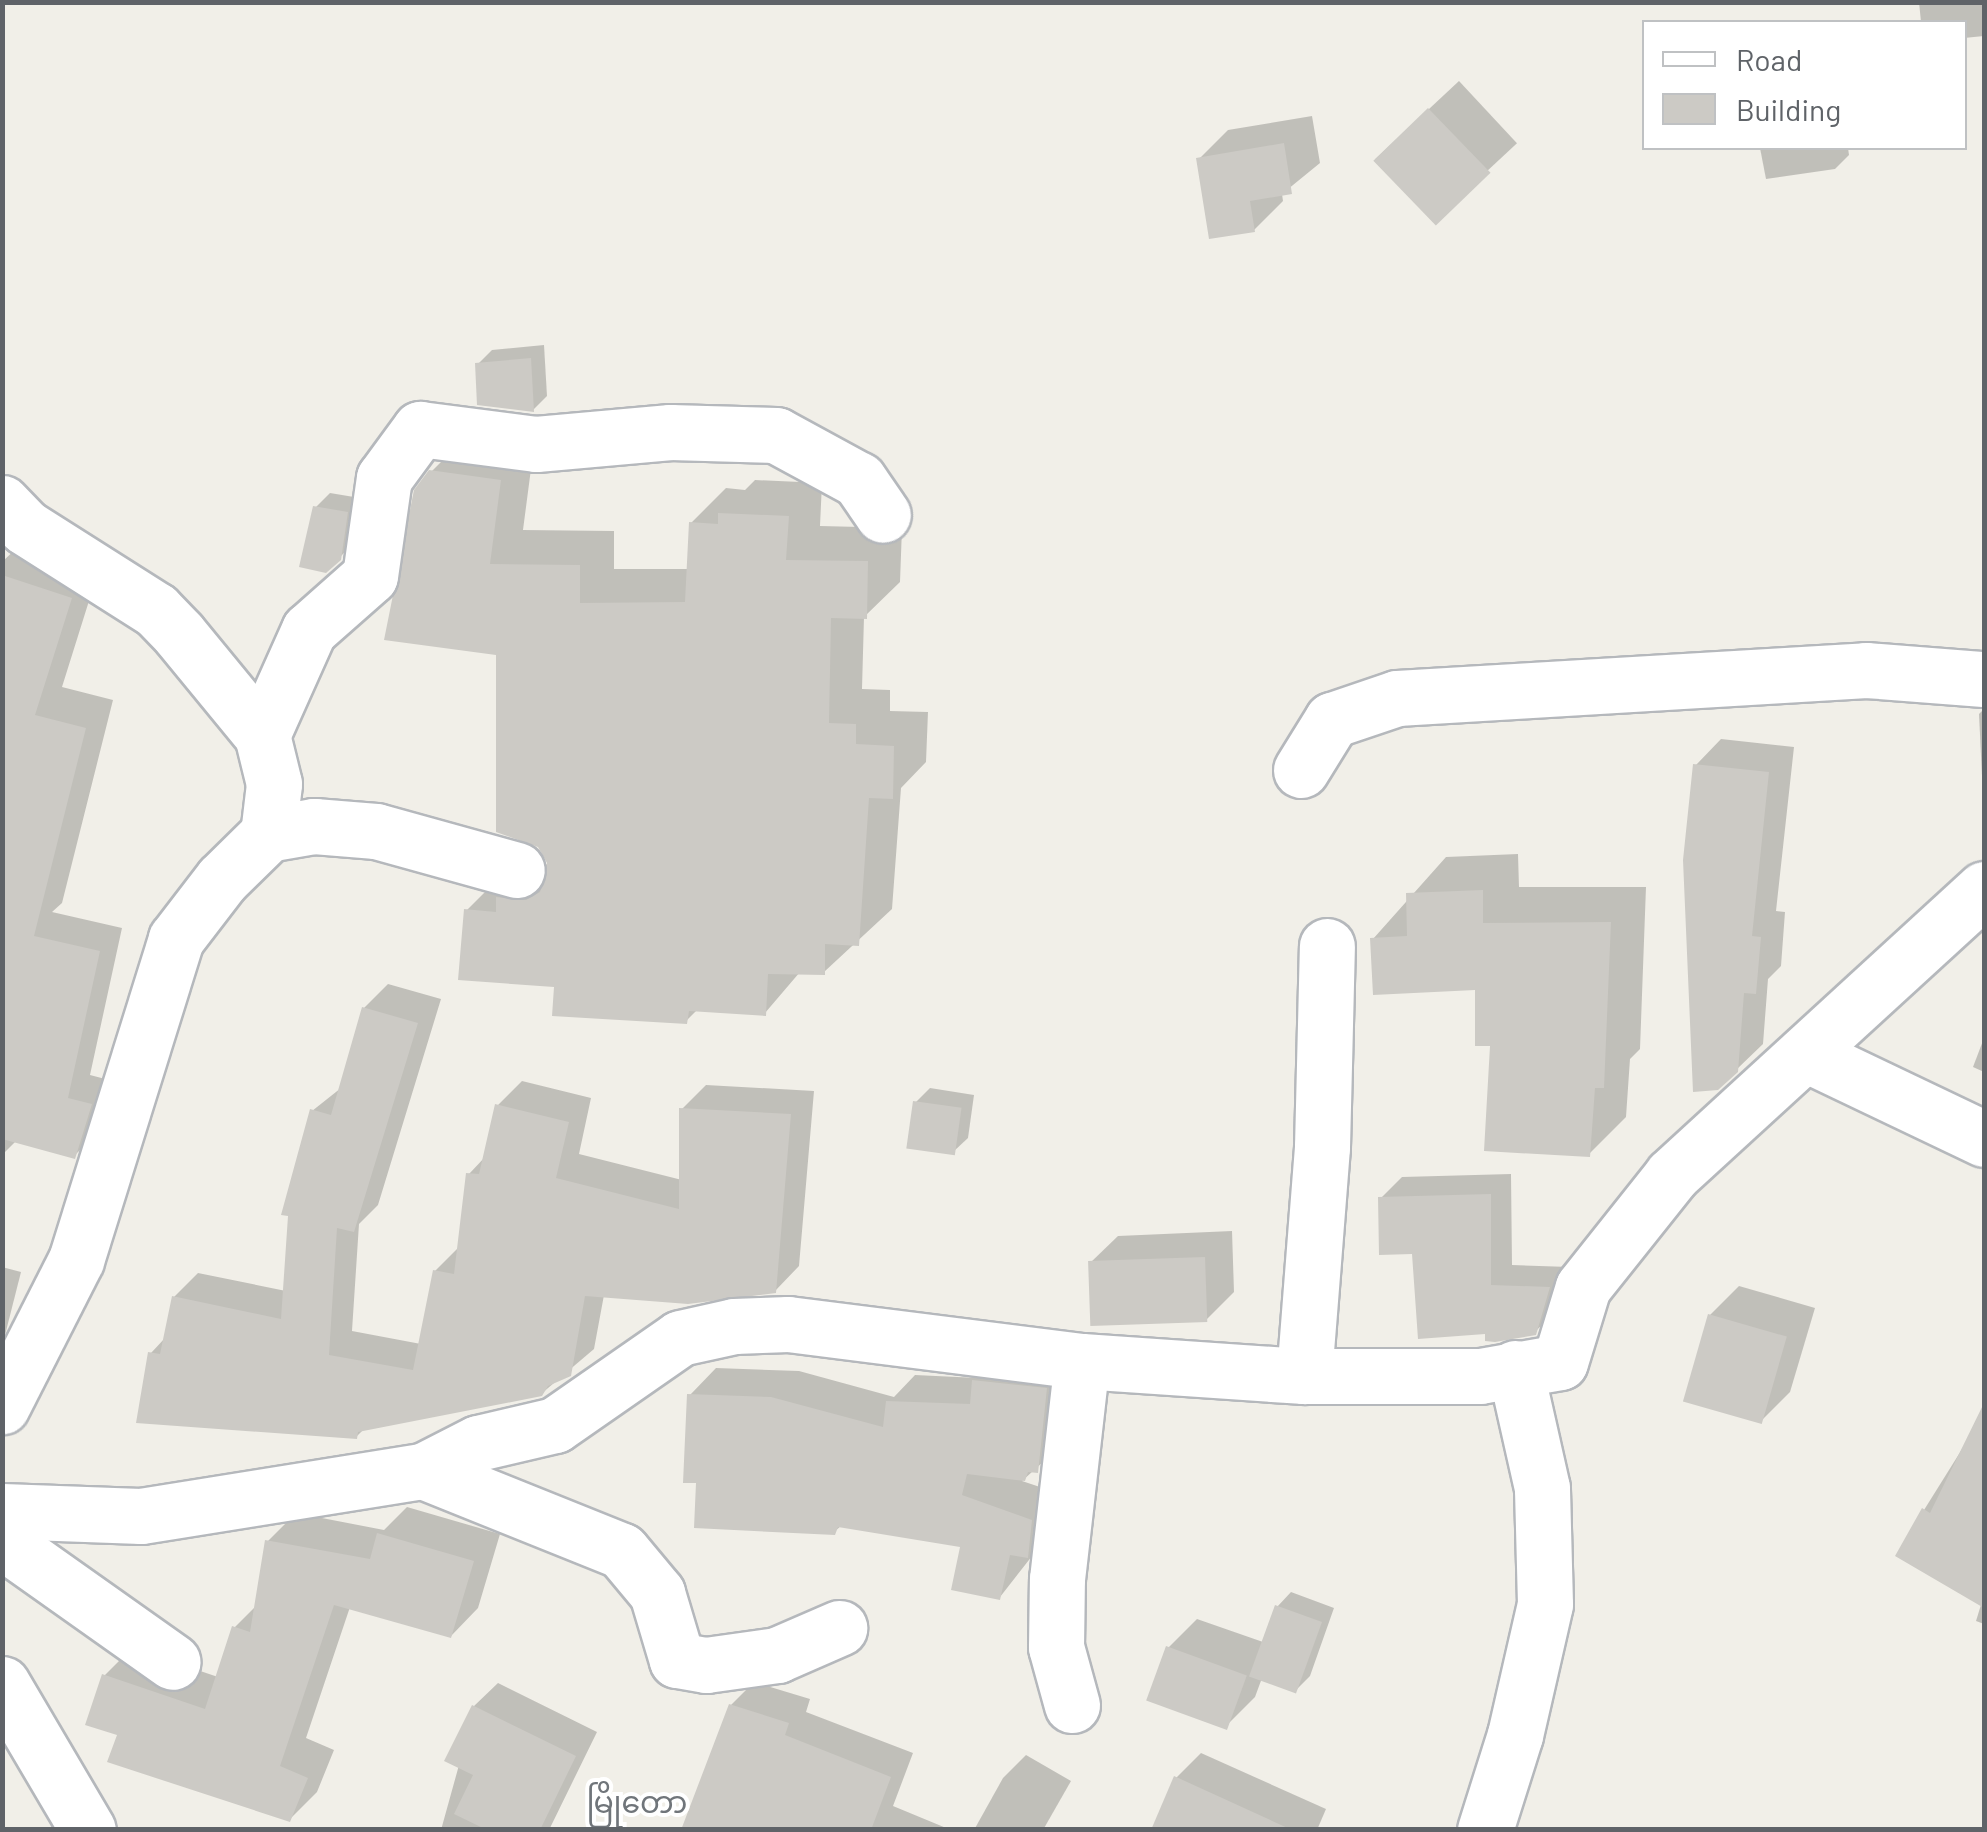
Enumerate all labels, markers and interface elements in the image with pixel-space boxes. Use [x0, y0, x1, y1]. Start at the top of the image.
legend [1642, 20, 1967, 150]
text: Road [1736, 41, 1802, 77]
text: Building [1736, 91, 1841, 127]
district label: မြိုတော [587, 1783, 687, 1819]

